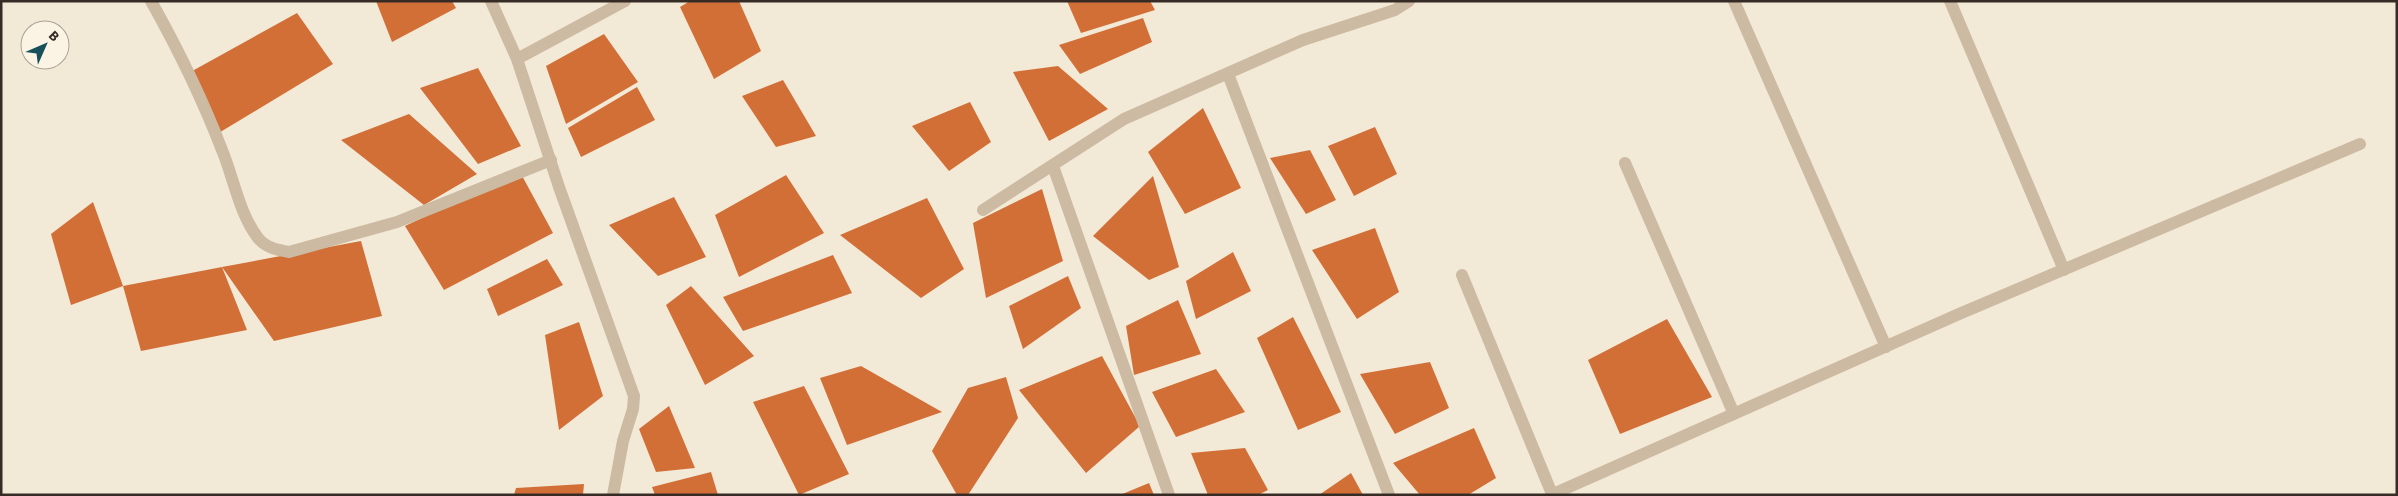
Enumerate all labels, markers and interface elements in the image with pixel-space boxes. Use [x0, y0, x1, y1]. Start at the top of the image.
north arrow [20, 20, 70, 70]
text: B [43, 26, 64, 47]

